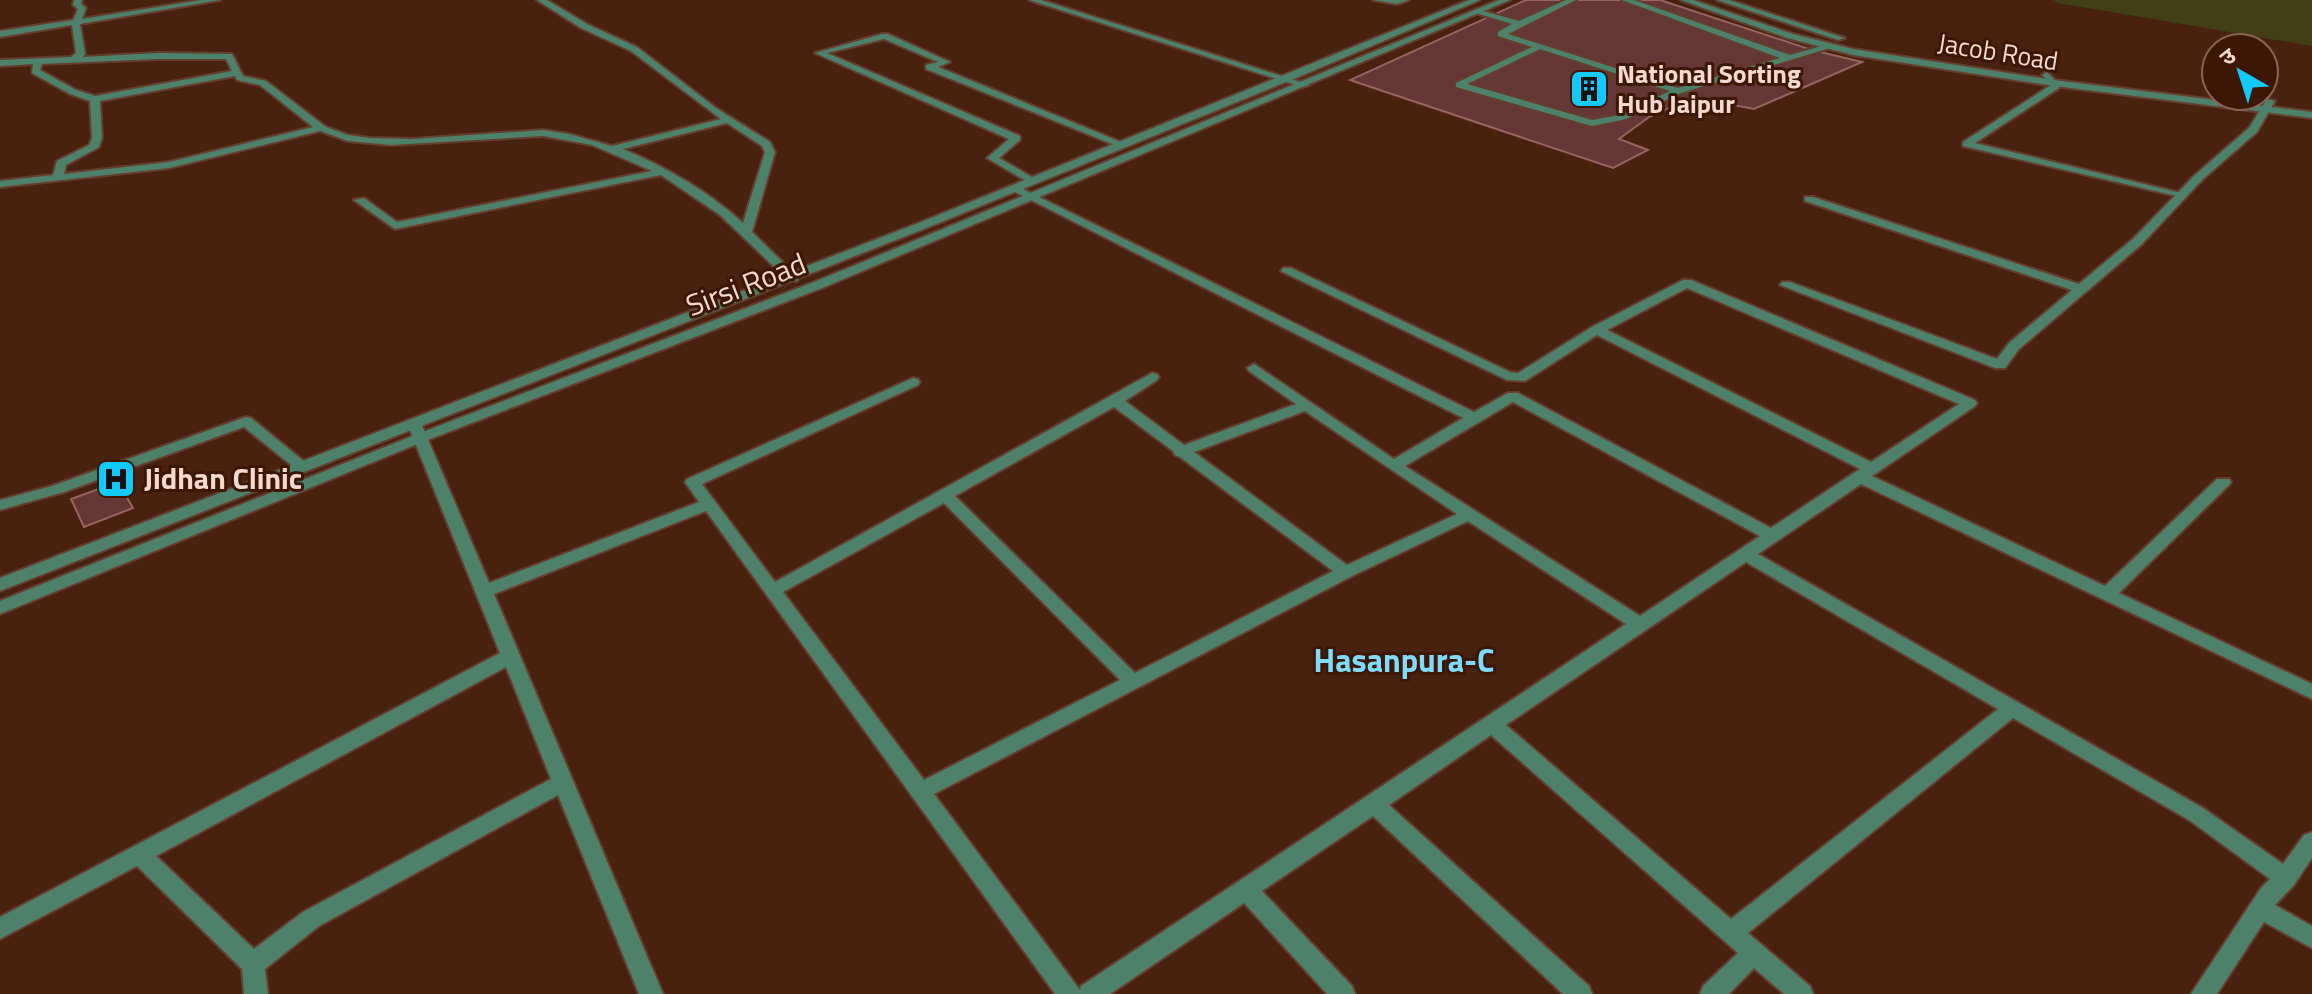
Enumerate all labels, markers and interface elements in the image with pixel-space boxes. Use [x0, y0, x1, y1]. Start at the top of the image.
street label: Jacob Road [1935, 23, 2061, 80]
north arrow [2200, 32, 2280, 112]
text: उ [2212, 38, 2244, 74]
place label: National Sorting Hub Jaipur [1617, 54, 1801, 123]
building icon: National Sorting Hub Jaipur [1568, 68, 1610, 110]
street label: Sirsi Road [679, 240, 812, 328]
place label: Jidhan Clinic [144, 455, 302, 501]
hospital icon: Jidhan Clinic [95, 458, 137, 500]
district label: Hasanpura-C [1314, 636, 1494, 684]

